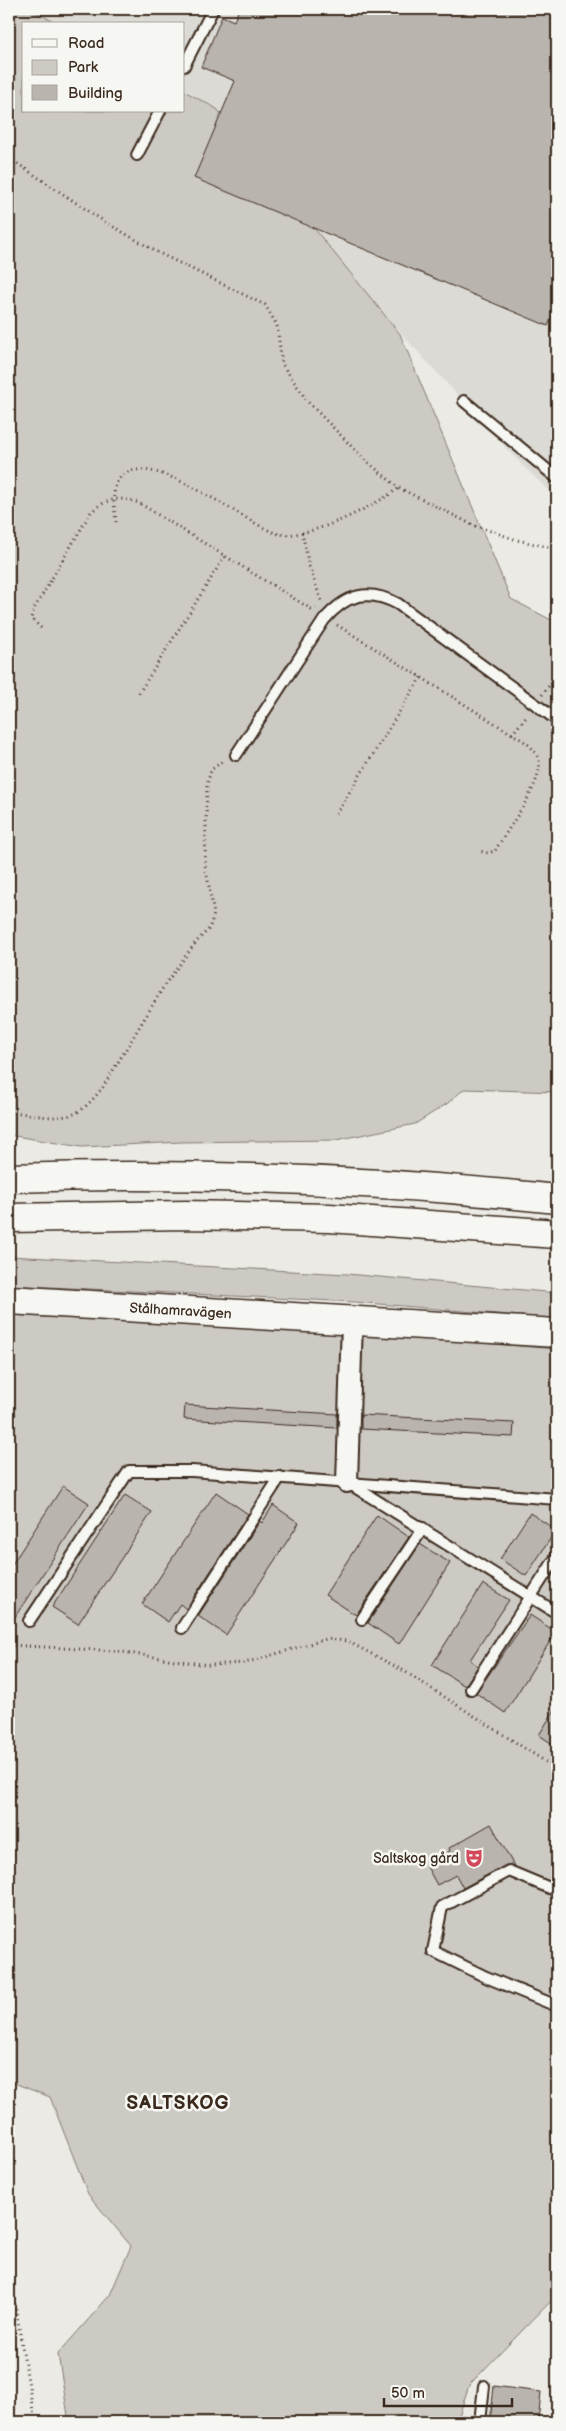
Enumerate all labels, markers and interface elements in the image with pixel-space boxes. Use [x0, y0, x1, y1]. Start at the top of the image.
legend [22, 22, 185, 112]
text: Road [68, 34, 104, 53]
text: Park [68, 58, 99, 77]
text: Building [68, 84, 123, 103]
street label: Stålhamravägen [129, 1299, 232, 1322]
theatre icon: Saltskog gård [463, 1847, 485, 1869]
place label: Saltskog gård [373, 1850, 459, 1867]
district label: SALTSKOG [127, 2092, 229, 2115]
scale bar [384, 2376, 511, 2408]
text: 50 m [391, 2384, 425, 2403]

